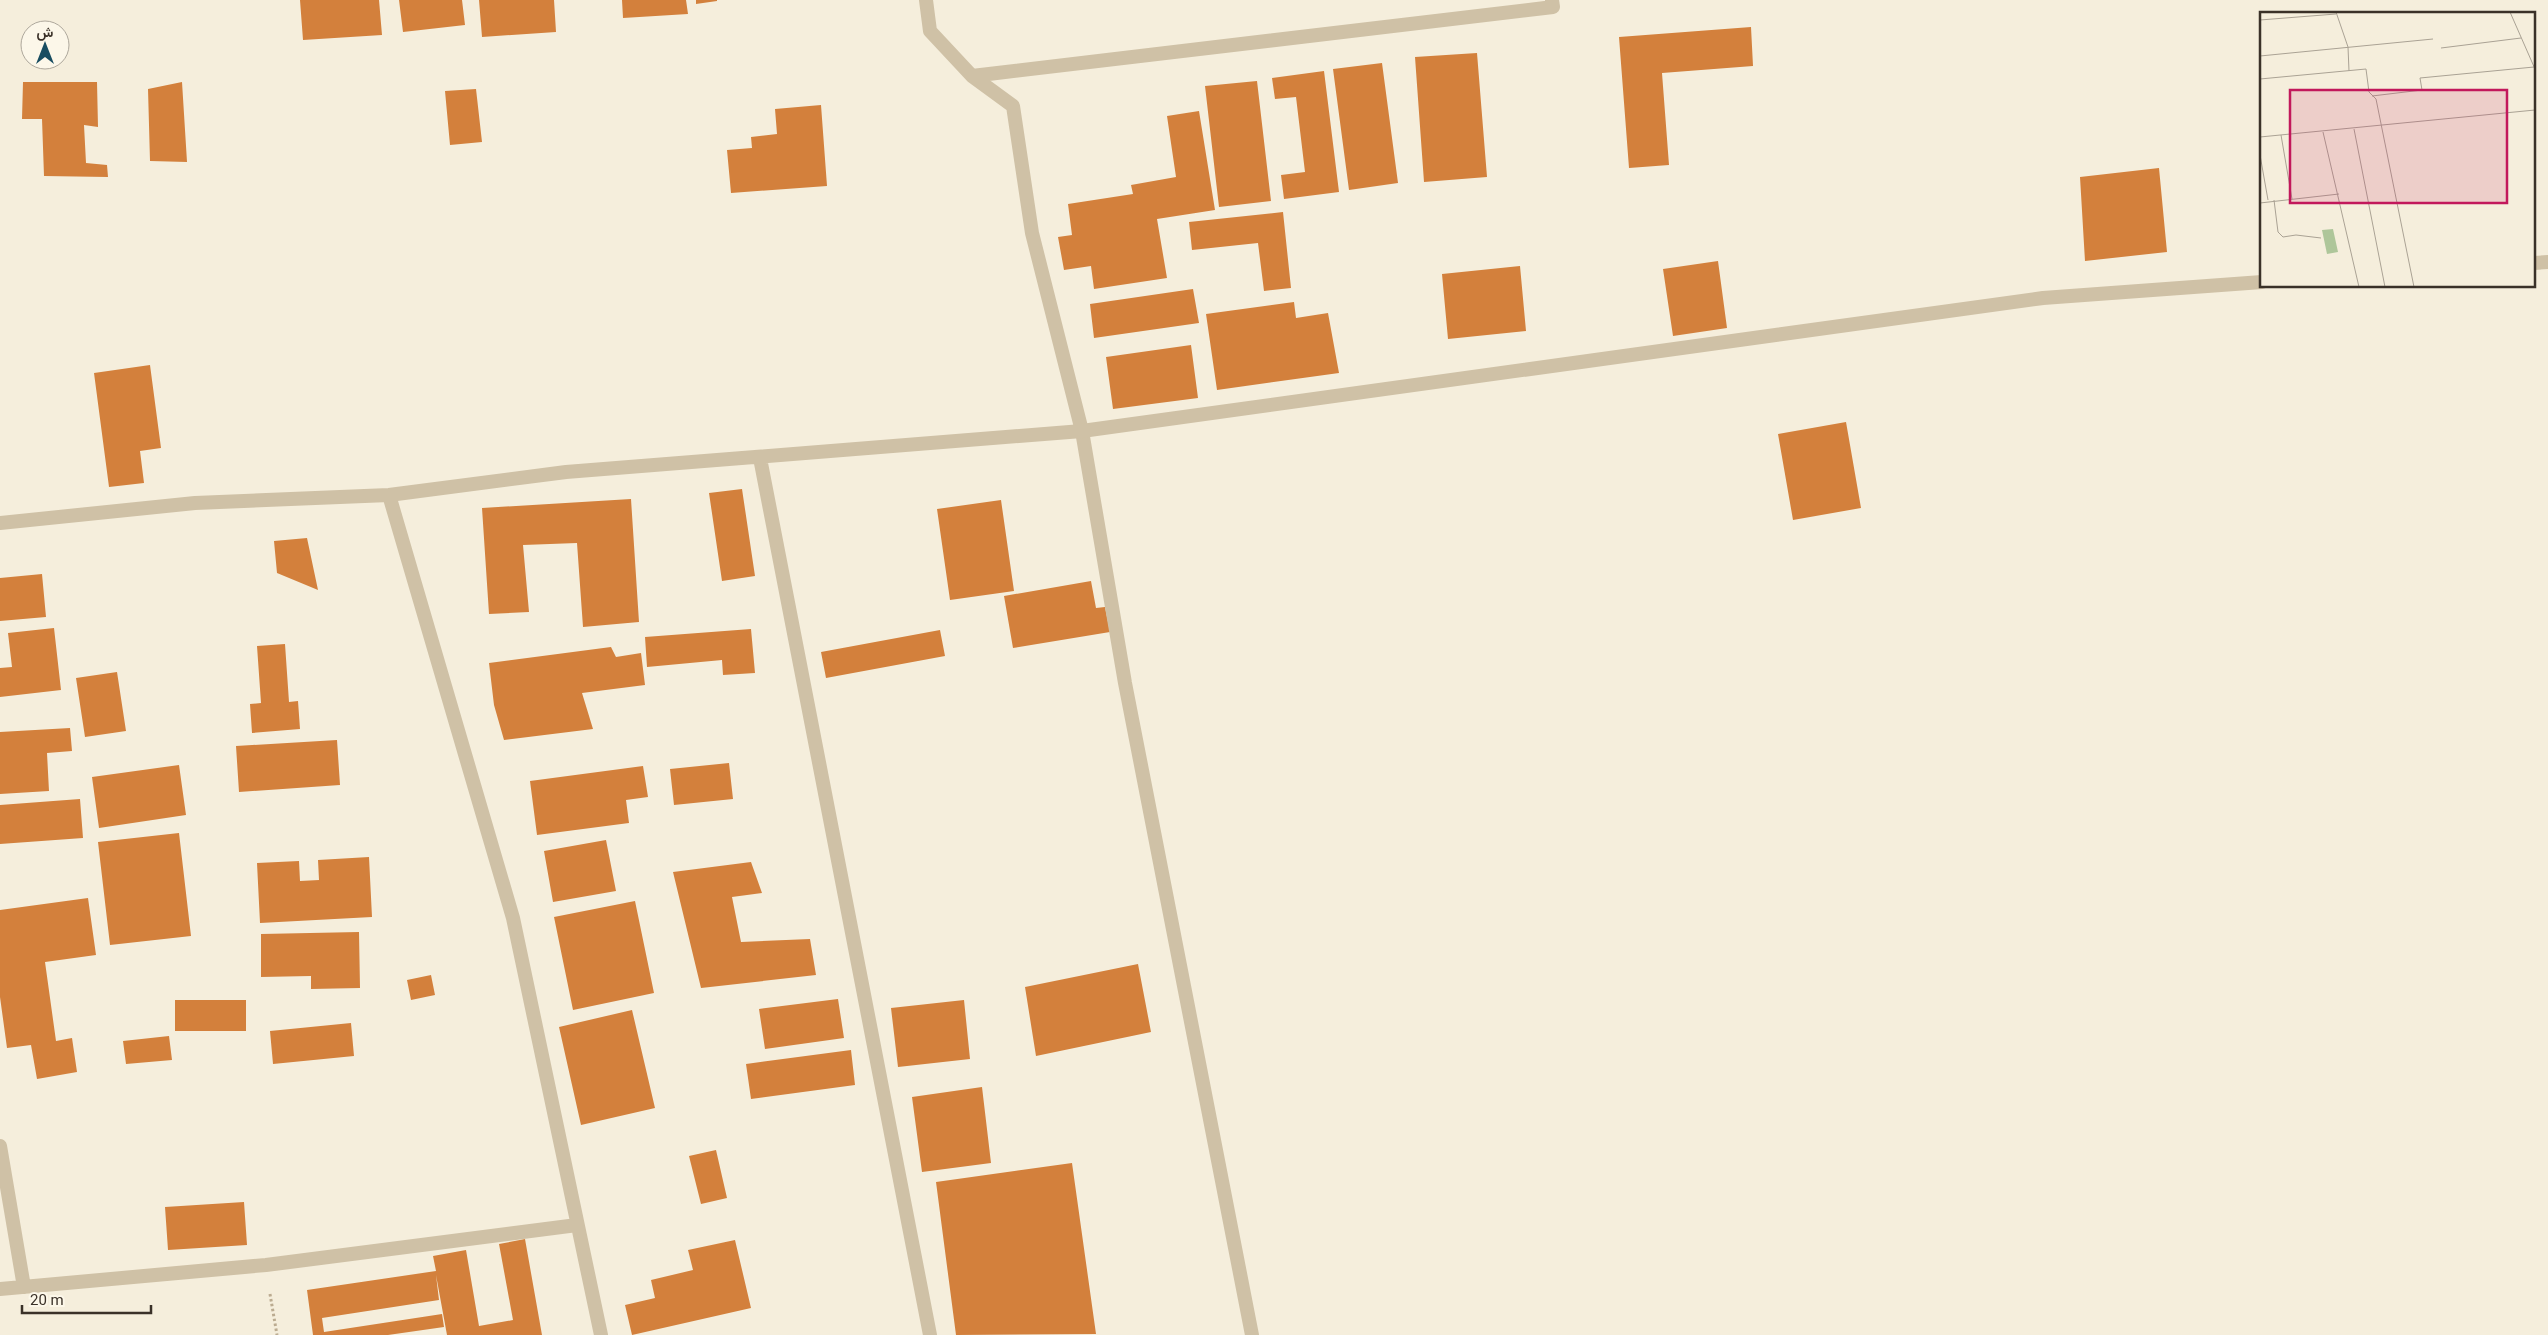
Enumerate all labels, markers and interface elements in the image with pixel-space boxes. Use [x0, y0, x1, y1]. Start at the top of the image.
inset map [2260, 12, 2536, 288]
north arrow [20, 20, 70, 70]
text: ش [37, 24, 54, 41]
scale bar [22, 1282, 151, 1314]
text: 20 m [30, 1291, 64, 1309]

